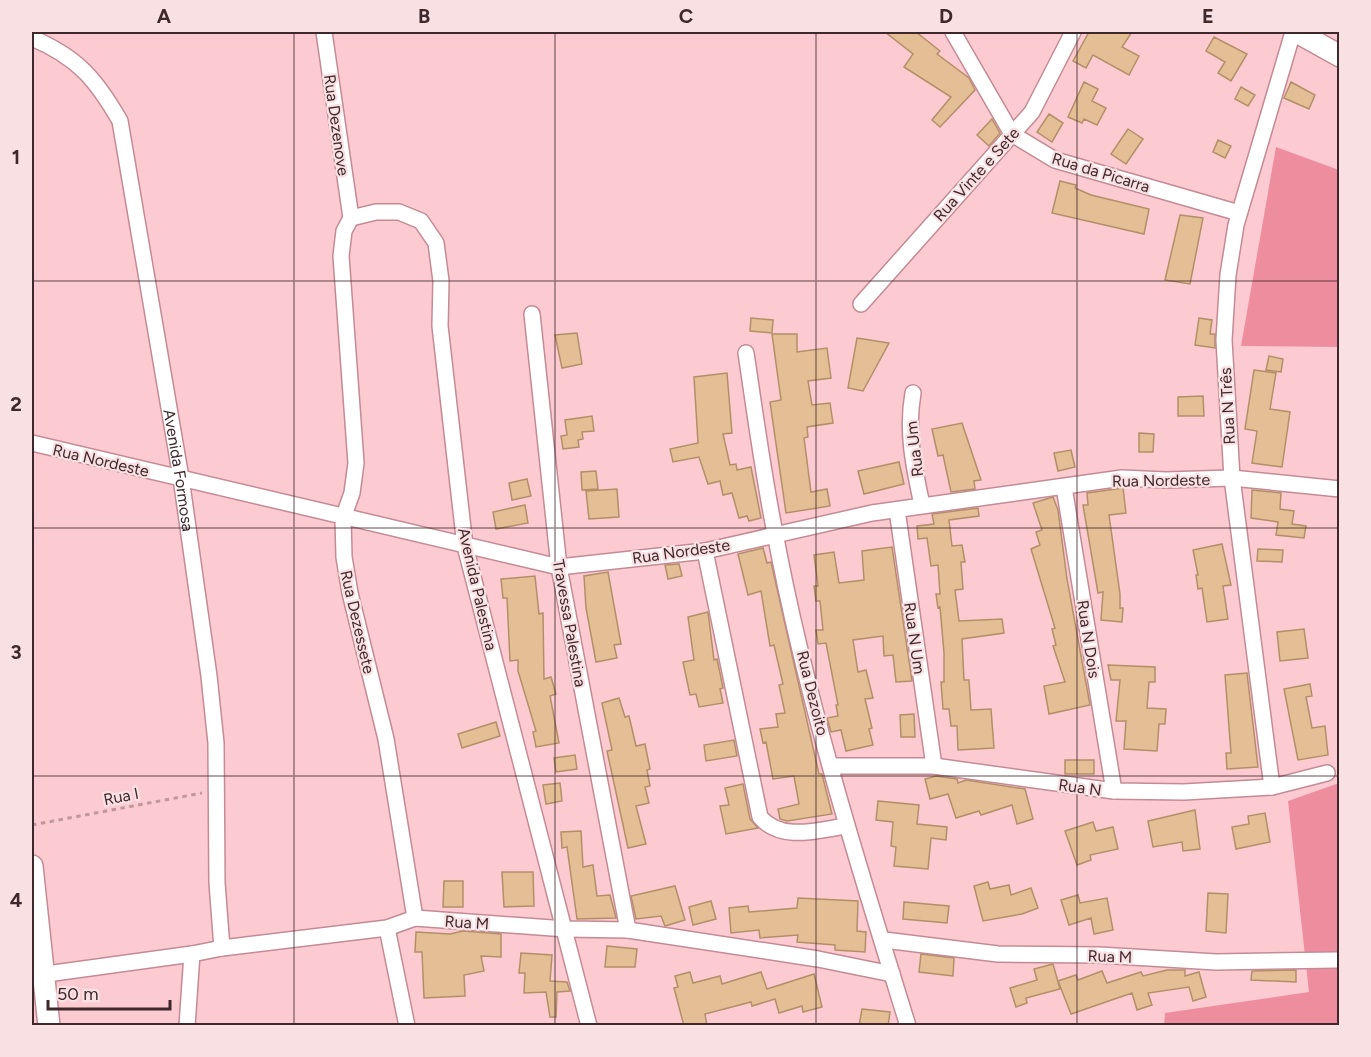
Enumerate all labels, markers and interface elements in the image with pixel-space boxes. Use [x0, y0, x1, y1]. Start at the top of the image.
text: A [157, 4, 172, 28]
text: B [418, 4, 430, 28]
text: C [679, 4, 693, 28]
text: D [939, 4, 953, 28]
text: E [1202, 4, 1214, 28]
street label: Rua Dezenove [320, 73, 353, 177]
street label: Rua Vinte e Sete [929, 123, 1024, 225]
text: 1 [12, 145, 20, 169]
street label: Rua da Picarra [1050, 149, 1152, 196]
street label: Rua N Três [1216, 367, 1239, 445]
text: 2 [10, 392, 22, 416]
street label: Avenida Formosa [159, 408, 197, 533]
street label: Rua Um [902, 420, 927, 478]
street label: Rua Nordeste [51, 440, 151, 481]
street label: Rua Nordeste [1112, 470, 1211, 491]
street label: Avenida Palestina [454, 526, 501, 652]
street label: Rua Nordeste [631, 535, 731, 568]
street label: Travessa Palestina [549, 558, 590, 688]
street label: Rua Dezessete [336, 568, 379, 676]
street label: Rua N Dois [1073, 599, 1104, 680]
street label: Rua N Um [900, 601, 929, 675]
text: 3 [10, 640, 22, 664]
street label: Rua Dezoito [793, 649, 832, 738]
street label: Rua N [1057, 775, 1103, 800]
street label: Rua I [102, 784, 140, 809]
text: 4 [10, 888, 23, 912]
street label: Rua M [444, 911, 490, 934]
street label: Rua M [1087, 946, 1133, 967]
scale bar [48, 973, 170, 1011]
text: 50 m [57, 983, 99, 1005]

